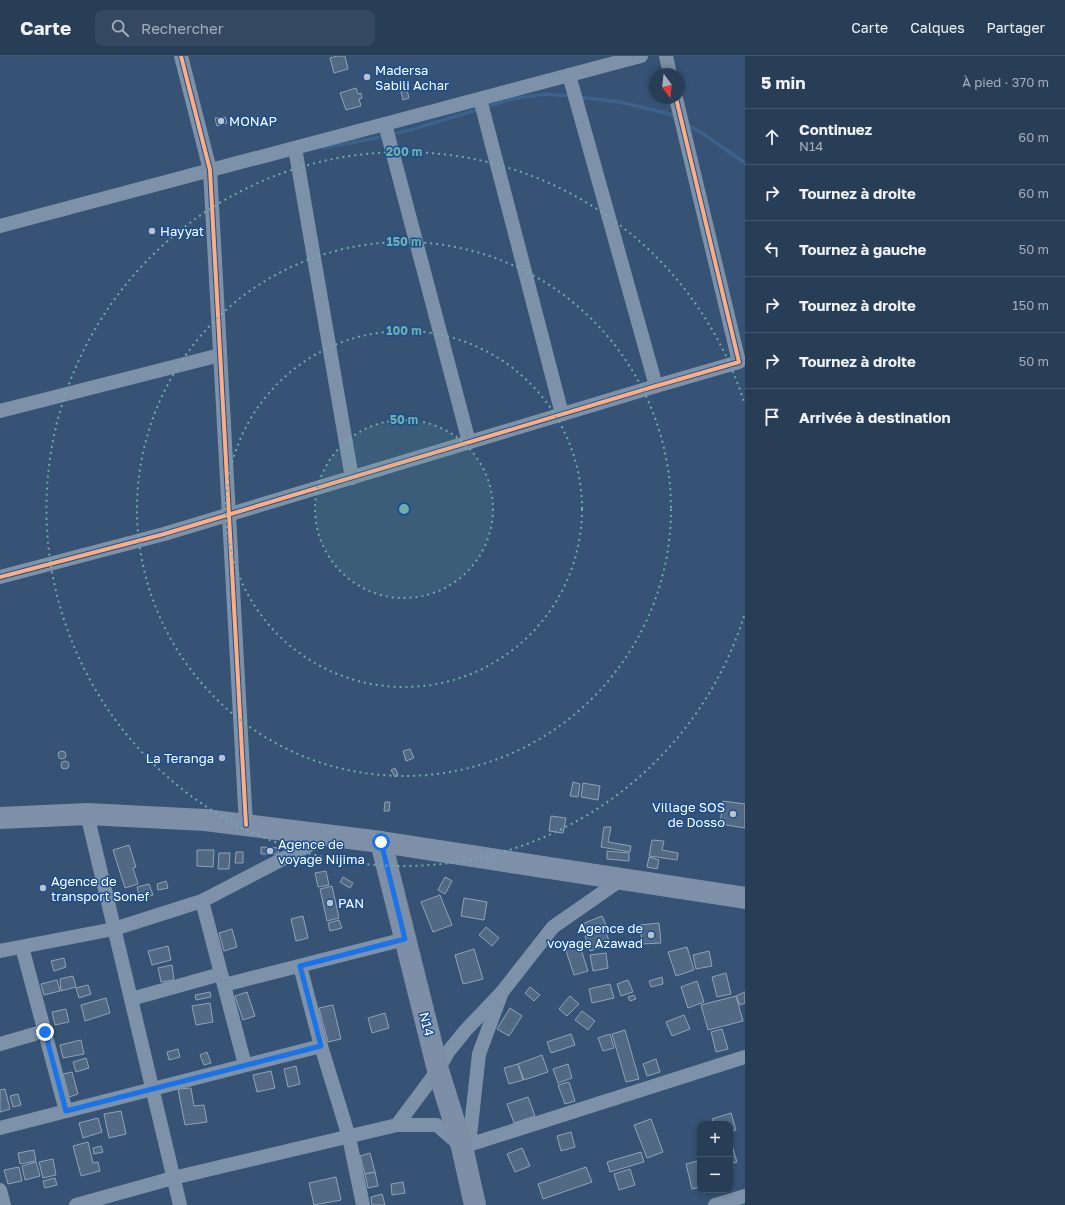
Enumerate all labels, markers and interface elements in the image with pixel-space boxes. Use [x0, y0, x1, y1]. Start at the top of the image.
search box [95, 10, 375, 46]
text: Carte [20, 16, 71, 39]
icon: search [109, 17, 131, 39]
text: Rechercher [141, 19, 224, 37]
text: Carte [851, 19, 888, 36]
text: Calques [910, 19, 965, 36]
text: Partager [987, 19, 1045, 36]
place label: Madersa Sabili Achar [375, 62, 449, 93]
north arrow [649, 68, 685, 104]
marker: Madersa Sabili Achar [362, 72, 372, 82]
text: 5 min [761, 72, 805, 93]
text: À pied · 370 m [962, 74, 1049, 90]
place label: MONAP [229, 113, 277, 129]
marker: MONAP [216, 116, 226, 126]
text: Continuez [799, 120, 872, 138]
icon: ahead [761, 126, 783, 148]
text: 60 m [1018, 129, 1049, 145]
text: N14 [799, 138, 823, 154]
text: 200 m [386, 144, 422, 159]
icon: right [761, 182, 783, 204]
text: Tournez à droite [799, 184, 916, 202]
text: 60 m [1018, 185, 1049, 201]
place label: Hayyat [160, 223, 204, 239]
marker: Hayyat [147, 226, 157, 236]
text: 150 m [387, 234, 421, 249]
icon: left [761, 238, 783, 260]
text: Tournez à gauche [799, 240, 926, 258]
text: 50 m [1019, 241, 1049, 257]
icon: right [761, 294, 783, 316]
text: Tournez à droite [799, 296, 916, 314]
text: 150 m [1012, 297, 1049, 313]
text: 100 m [386, 323, 422, 338]
icon: right [761, 350, 783, 372]
text: Tournez à droite [799, 352, 916, 370]
text: 50 m [1019, 353, 1049, 369]
icon: arrive [761, 406, 783, 428]
text: Arrivée à destination [799, 408, 951, 426]
text: 50 m [390, 412, 418, 427]
centre of rings [397, 502, 411, 516]
place label: La Teranga [146, 750, 214, 766]
marker: La Teranga [217, 753, 227, 763]
place label: Village SOS de Dosso [652, 799, 725, 830]
marker: Village SOS de Dosso [728, 809, 738, 819]
route start [372, 833, 390, 851]
place label: Agence de voyage Nijima [278, 836, 365, 867]
marker: Agence de voyage Nijima [265, 846, 275, 856]
place label: Agence de transport Sonef [51, 873, 149, 904]
marker: Agence de transport Sonef [38, 883, 48, 893]
place label: PAN [338, 895, 364, 911]
marker: PAN [325, 898, 335, 908]
place label: Agence de voyage Azawad [547, 920, 643, 951]
marker: Agence de voyage Azawad [646, 930, 656, 940]
street label: N14 [416, 1010, 438, 1038]
route end [36, 1023, 54, 1041]
map controls [697, 1121, 733, 1193]
button: + [697, 1121, 733, 1157]
button: − [697, 1157, 733, 1193]

